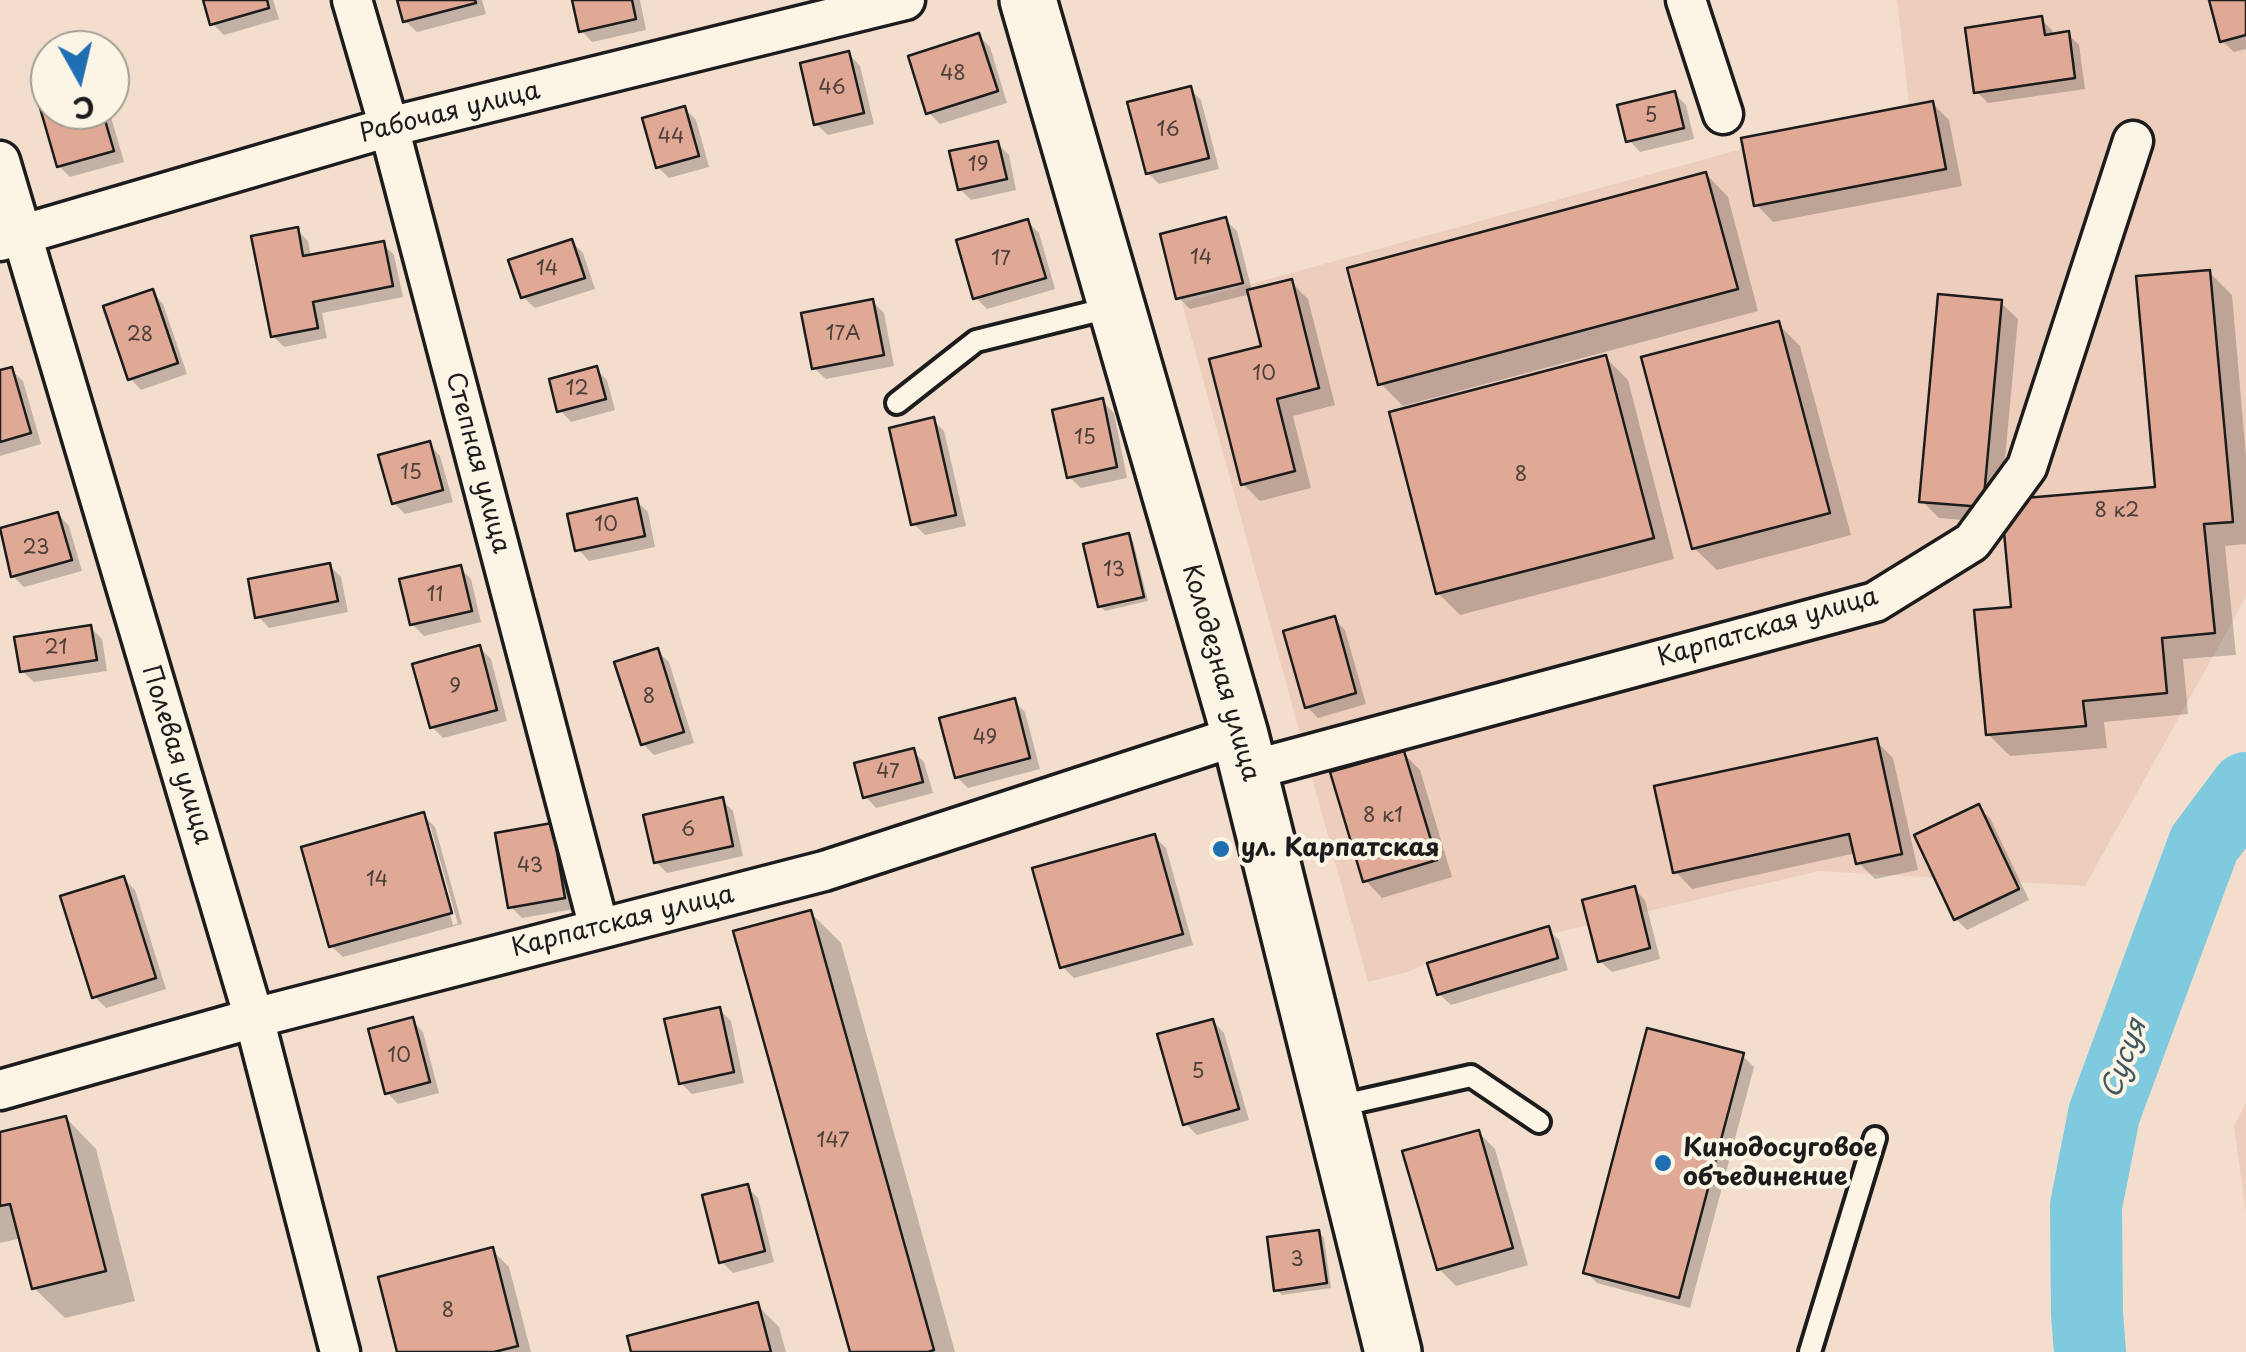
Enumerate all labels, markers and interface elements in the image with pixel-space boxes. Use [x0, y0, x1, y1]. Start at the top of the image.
north arrow [30, 30, 130, 130]
house number: 48 [940, 62, 966, 86]
street label: Рабочая улица [357, 76, 543, 150]
house number: 46 [818, 76, 846, 100]
text: С [71, 85, 97, 131]
house number: 5 [1645, 104, 1657, 128]
house number: 16 [1157, 118, 1179, 142]
house number: 44 [658, 125, 684, 149]
house number: 19 [968, 153, 988, 177]
house number: 14 [1190, 246, 1212, 270]
house number: 17 [991, 247, 1011, 271]
house number: 14 [536, 257, 558, 281]
house number: 17А [826, 322, 860, 346]
house number: 28 [127, 323, 153, 347]
house number: 10 [1252, 362, 1276, 386]
street label: Степная улица [438, 369, 516, 557]
house number: 12 [565, 377, 589, 401]
house number: 15 [1074, 426, 1096, 450]
house number: 15 [400, 461, 422, 485]
house number: 8 [1515, 463, 1527, 487]
house number: 8 к2 [2094, 499, 2140, 523]
house number: 10 [594, 513, 618, 537]
house number: 23 [22, 536, 50, 560]
house number: 13 [1103, 558, 1125, 582]
street label: Колодезная улица [1175, 561, 1265, 785]
street label: Карпатская улица [1654, 582, 1882, 674]
house number: 11 [427, 583, 443, 607]
house number: 21 [44, 636, 68, 660]
street label: Полевая улица [135, 662, 217, 848]
house number: 9 [449, 675, 461, 699]
house number: 8 [643, 685, 655, 709]
house number: 49 [973, 726, 997, 750]
house number: 47 [876, 760, 900, 784]
house number: 8 к1 [1363, 804, 1403, 828]
house number: 6 [681, 818, 695, 842]
place label: ул. Карпатская [1241, 834, 1440, 864]
marker: ул. Карпатская [1210, 838, 1232, 860]
house number: 43 [517, 854, 543, 878]
house number: 14 [366, 868, 388, 892]
street label: Карпатская улица [509, 880, 737, 964]
water label: Сусуя [2095, 1015, 2155, 1103]
house number: 10 [387, 1044, 411, 1068]
house number: 5 [1192, 1060, 1204, 1084]
house number: 147 [816, 1129, 850, 1153]
place label: Кинодосуговое объединение [1683, 1134, 1877, 1193]
marker: Кинодосуговое объединение [1652, 1152, 1674, 1174]
house number: 3 [1290, 1248, 1304, 1272]
house number: 8 [442, 1299, 454, 1323]

